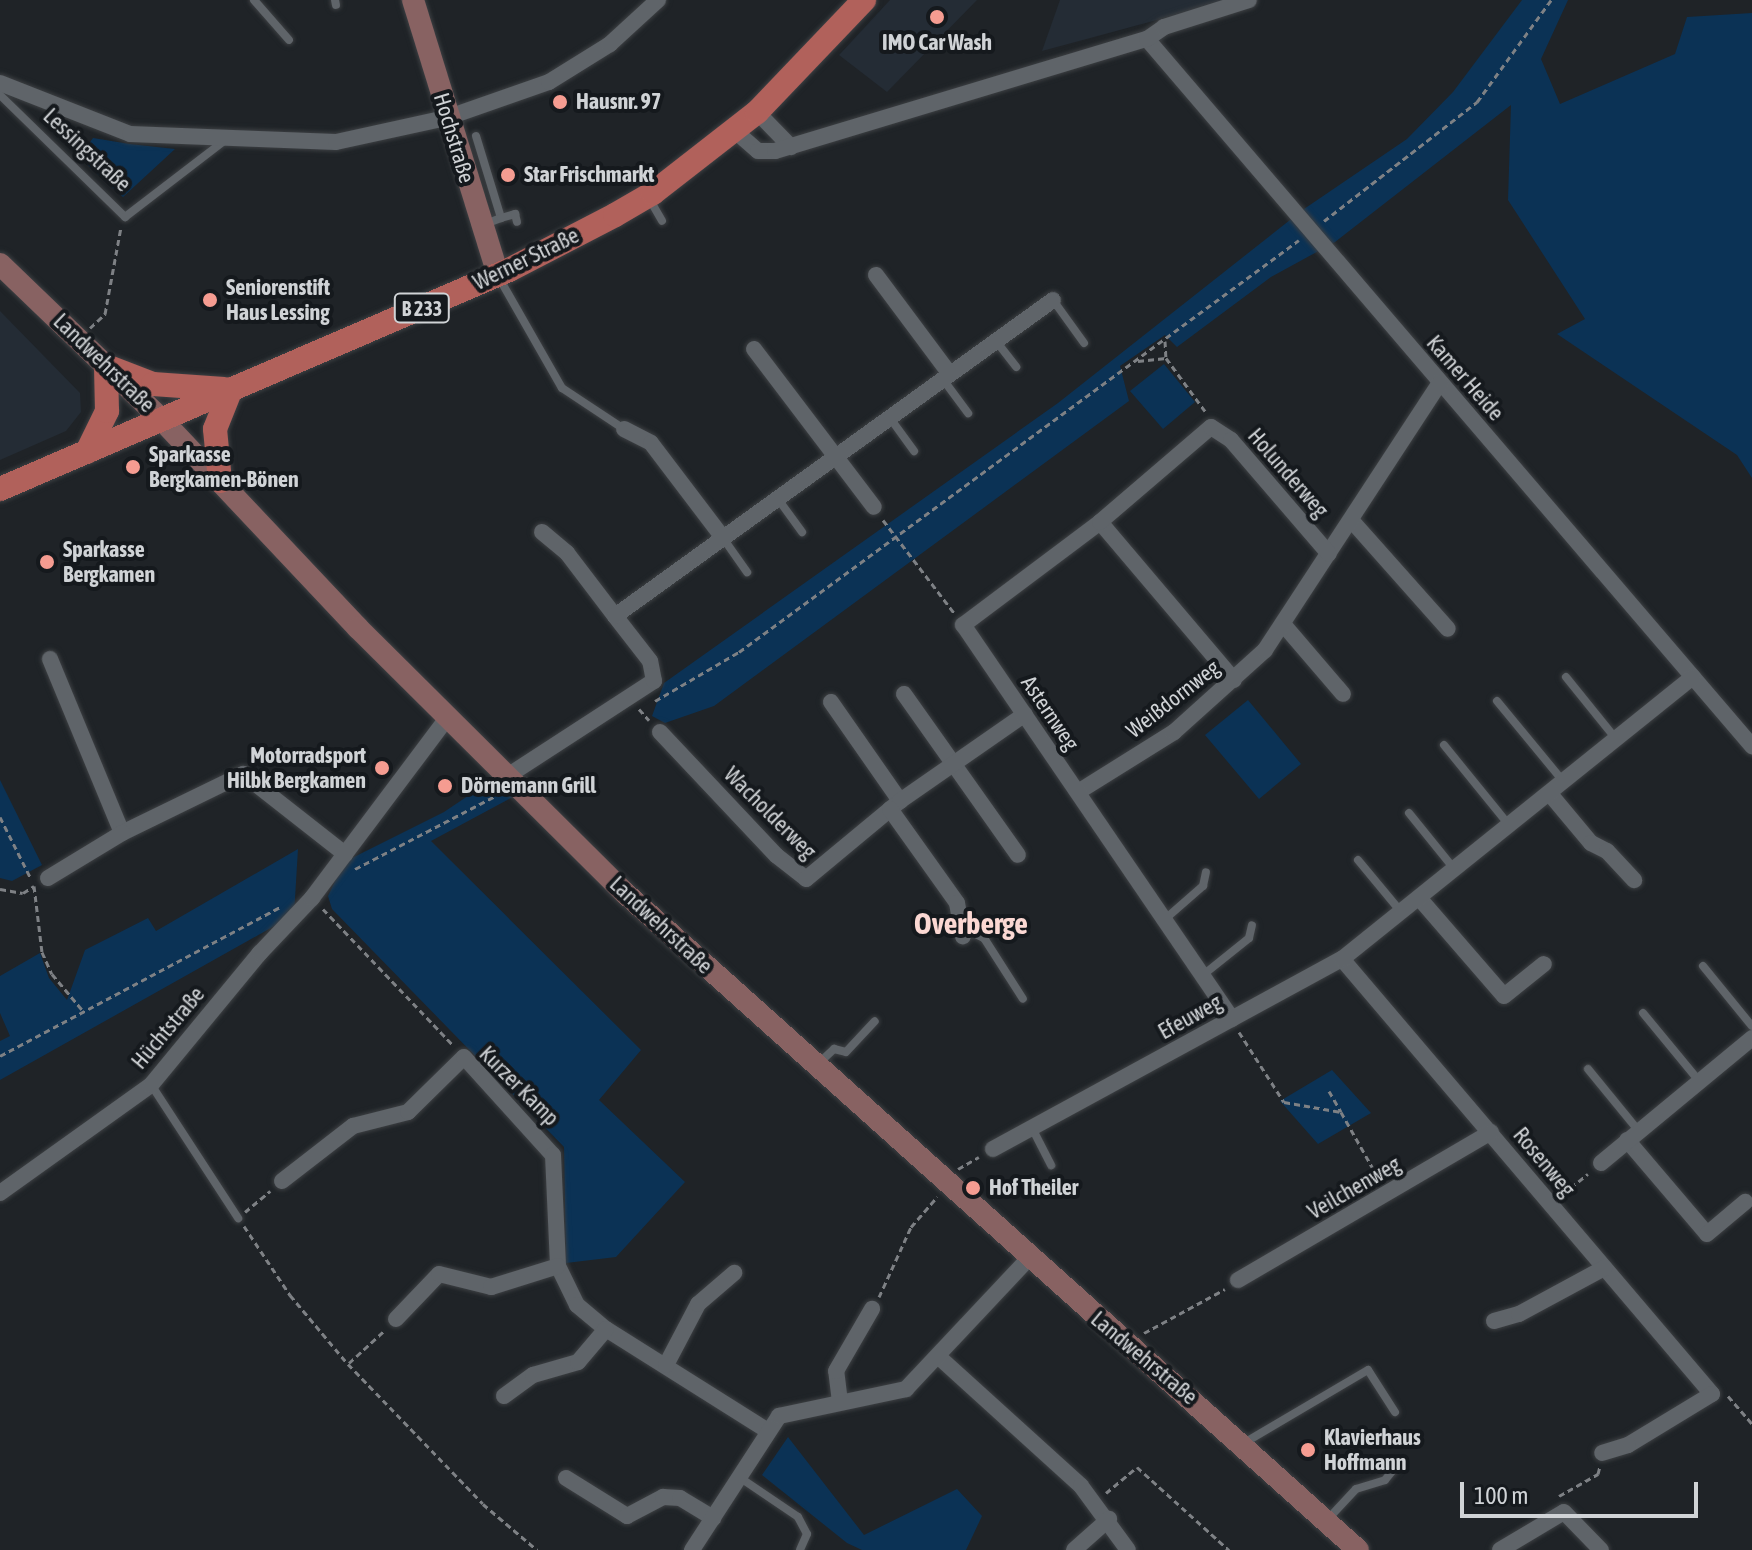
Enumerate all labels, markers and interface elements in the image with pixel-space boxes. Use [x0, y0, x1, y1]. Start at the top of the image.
marker: IMO Car Wash [928, 8, 946, 26]
place label: IMO Car Wash [882, 30, 992, 56]
place label: Hausnr. 97 [576, 89, 661, 115]
street label: Hochstraße [428, 90, 480, 186]
marker: Hausnr. 97 [551, 93, 569, 111]
street label: Lessingstraße [38, 103, 136, 197]
place label: Star Frischmarkt [524, 162, 654, 188]
marker: Star Frischmarkt [499, 166, 517, 184]
street label: Werner Straße [469, 222, 583, 296]
place label: Seniorenstift Haus Lessing [226, 274, 330, 326]
marker: Seniorenstift Haus Lessing [201, 291, 219, 309]
road number: B 233 [392, 292, 452, 324]
street label: Landwehrstraße [48, 308, 160, 418]
street label: Kamer Heide [1421, 330, 1509, 426]
street label: Holunderweg [1242, 423, 1334, 523]
place label: Sparkasse Bergkamen-Bönen [149, 441, 299, 492]
marker: Sparkasse Bergkamen-Bönen [124, 458, 142, 476]
place label: Sparkasse Bergkamen [63, 536, 155, 588]
marker: Sparkasse Bergkamen [38, 553, 56, 571]
street label: Weißdornweg [1121, 654, 1225, 744]
street label: Asternweg [1016, 671, 1084, 755]
place label: Motorradsport Hilbk Bergkamen [227, 742, 366, 794]
marker: Motorradsport Hilbk Bergkamen [373, 759, 391, 777]
street label: Wacholderweg [718, 761, 822, 865]
place label: Dörnemann Grill [461, 773, 596, 799]
marker: Dörnemann Grill [436, 777, 454, 795]
street label: Landwehrstraße [604, 871, 718, 979]
district label: Overberge [914, 905, 1028, 941]
street label: Hüchtstraße [126, 981, 210, 1075]
street label: Efeuweg [1154, 989, 1226, 1045]
street label: Kurzer Kamp [474, 1041, 564, 1131]
street label: Rosenweg [1507, 1122, 1581, 1202]
street label: Veilchenweg [1303, 1151, 1405, 1225]
place label: Hof Theiler [989, 1175, 1078, 1201]
marker: Hof Theiler [964, 1179, 982, 1197]
street label: Landwehrstraße [1085, 1306, 1203, 1410]
place label: Klavierhaus Hoffmann [1324, 1424, 1421, 1476]
marker: Klavierhaus Hoffmann [1299, 1441, 1317, 1459]
scale bar [1464, 1466, 1702, 1516]
text: 100 m [1474, 1482, 1528, 1509]

